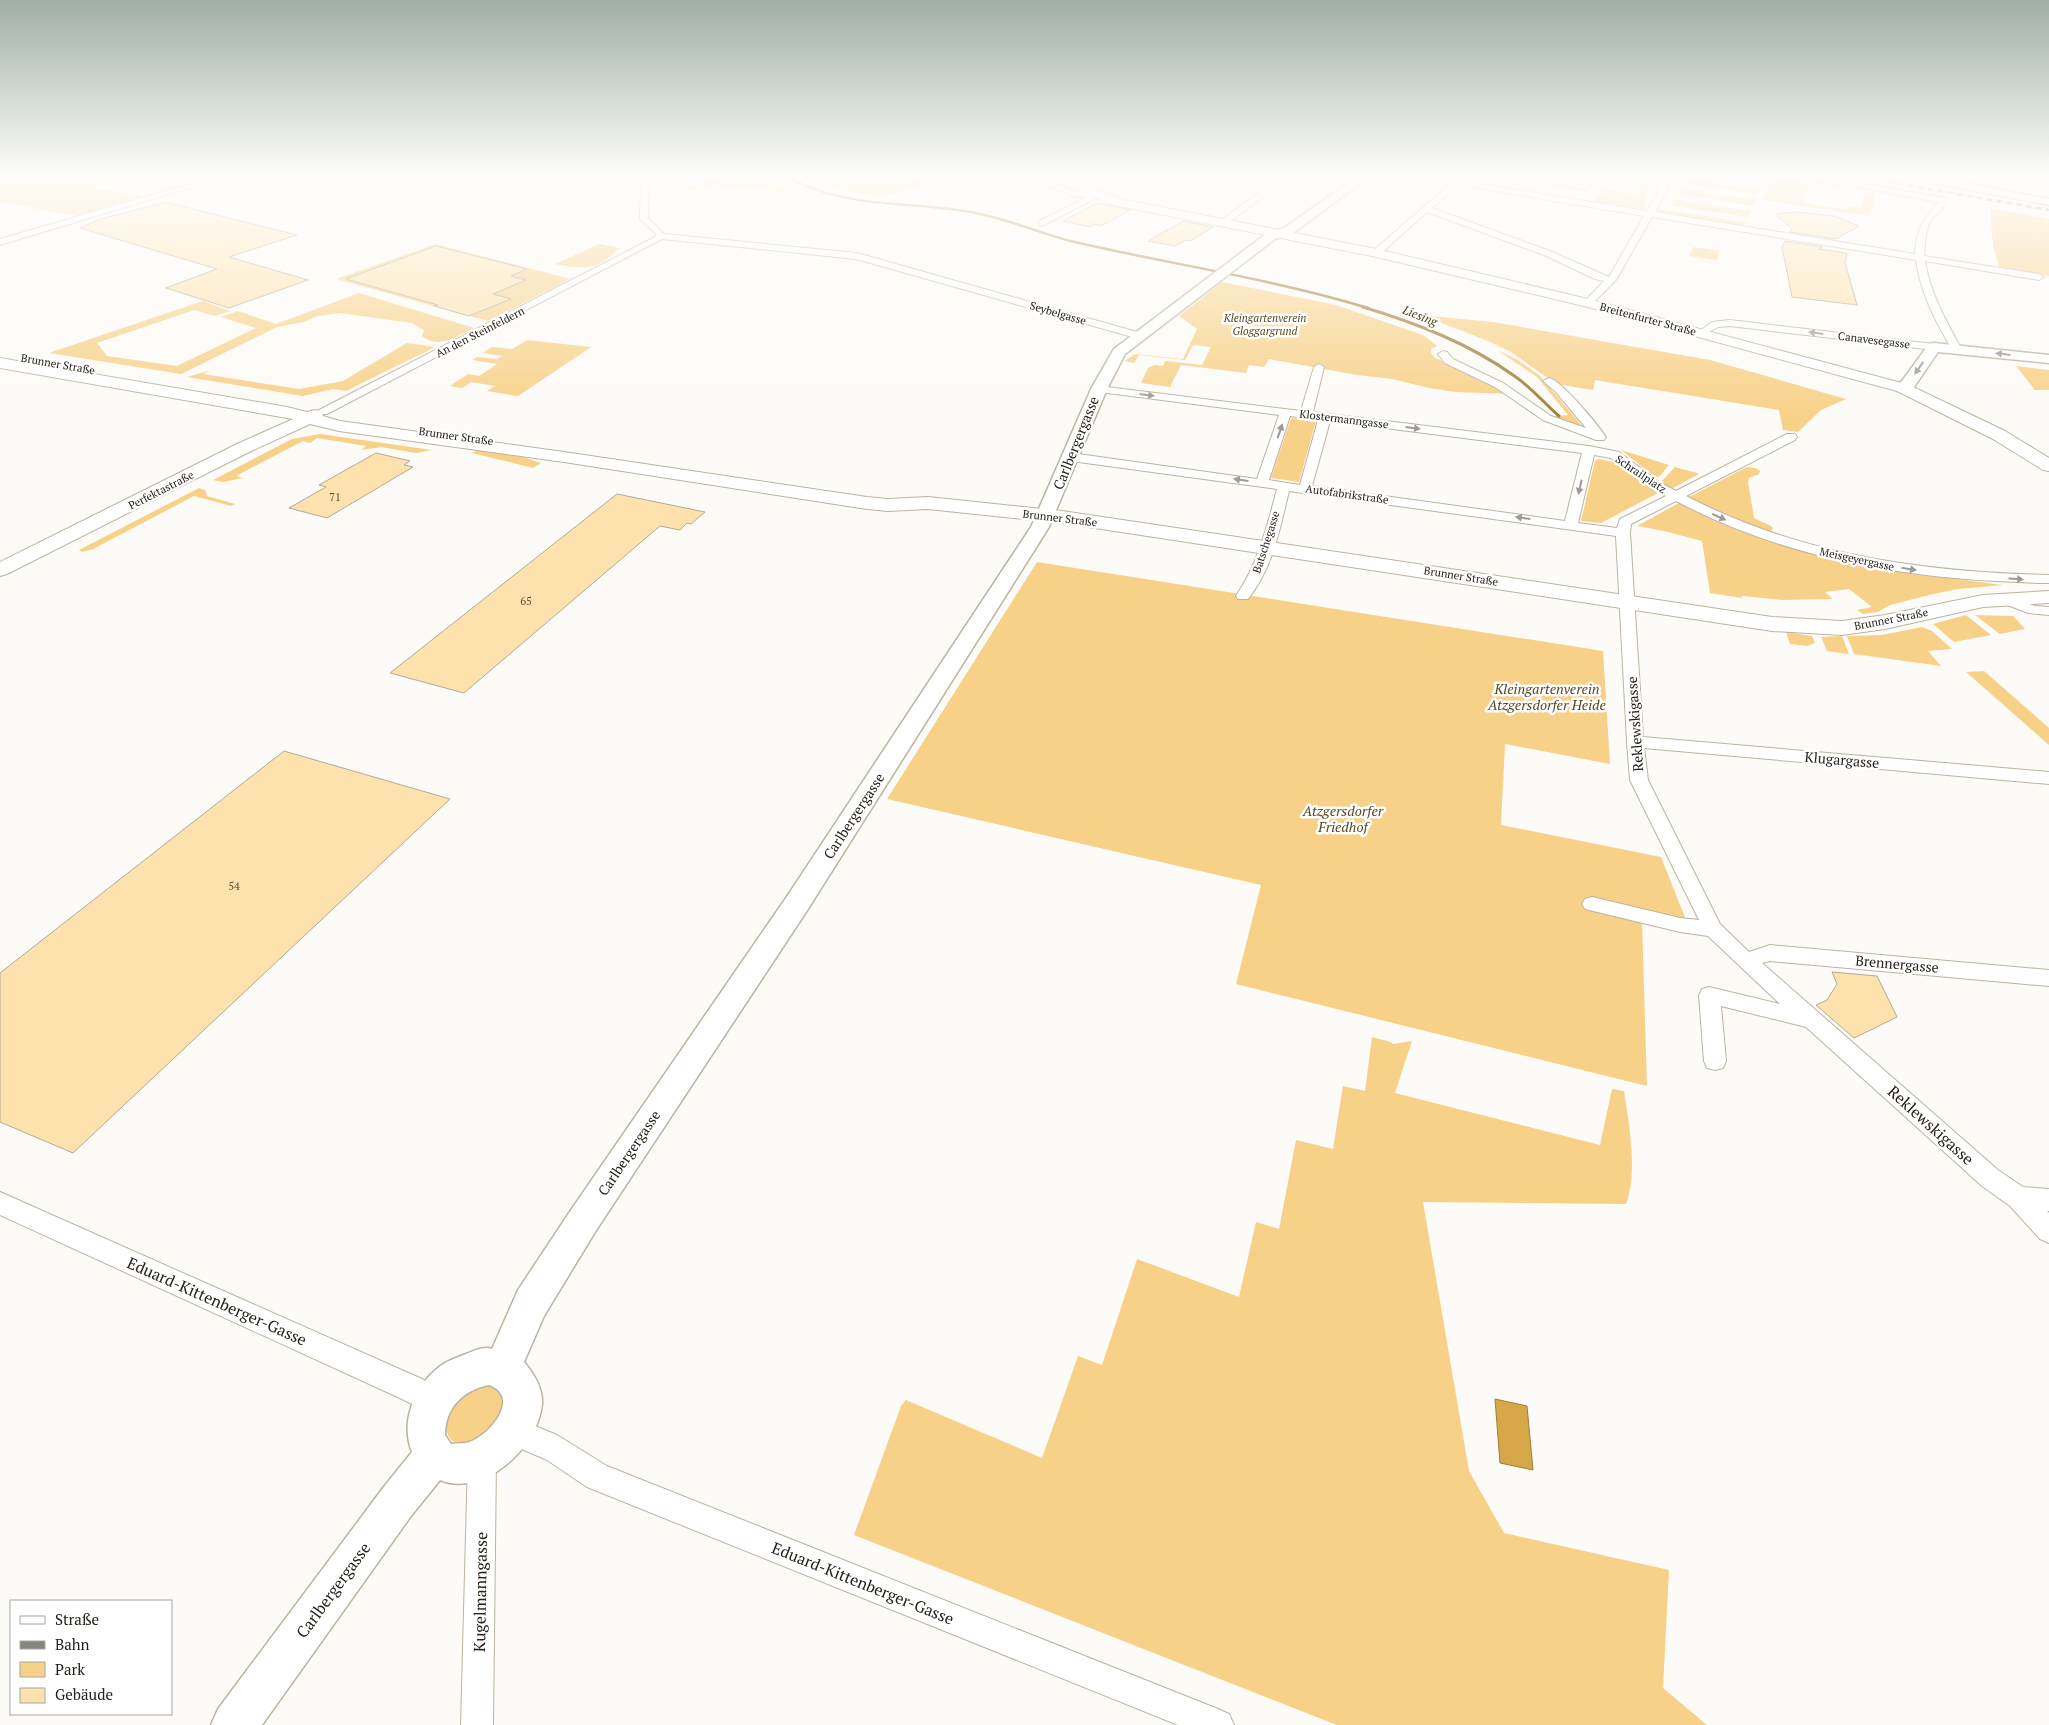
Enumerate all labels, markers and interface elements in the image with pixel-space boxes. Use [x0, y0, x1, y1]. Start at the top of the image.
street label: Seybelgasse [1028, 298, 1088, 328]
street label: Breitenfurter Straße [1598, 299, 1698, 339]
water label: Liesing [1400, 301, 1441, 330]
street label: An den Steinfeldern [433, 303, 527, 360]
park label: Kleingartenverein Gloggargrund [1223, 311, 1306, 338]
one-way arrow [1807, 329, 1823, 337]
street label: Canavesegasse [1837, 329, 1911, 351]
one-way arrow [1994, 350, 2010, 358]
street label: Brunner Straße [20, 351, 97, 377]
one-way arrow [1914, 362, 1924, 375]
one-way arrow [1139, 391, 1155, 399]
street label: Carlbergergasse [1048, 393, 1103, 492]
street label: Klostermanngasse [1299, 407, 1390, 431]
one-way arrow [1276, 423, 1284, 438]
street label: Brunner Straße [418, 424, 495, 448]
one-way arrow [1405, 424, 1421, 432]
street label: Schrailplatz [1613, 452, 1669, 496]
street label: Perfektastraße [126, 467, 196, 512]
one-way arrow [1232, 476, 1248, 484]
one-way arrow [1576, 480, 1584, 495]
street label: Autofabrikstraße [1305, 481, 1390, 507]
house number: 71 [329, 490, 341, 504]
street label: Brunner Straße [1022, 506, 1099, 530]
street label: Batschegasse [1249, 509, 1283, 575]
one-way arrow [1515, 514, 1531, 522]
one-way arrow [1712, 514, 1726, 522]
street label: Meisgeyergasse [1818, 544, 1896, 574]
street label: Brunner Straße [1423, 563, 1500, 589]
one-way arrow [1901, 566, 1917, 574]
one-way arrow [2008, 576, 2024, 584]
house number: 65 [520, 594, 532, 608]
street label: Brunner Straße [1853, 605, 1930, 633]
street label: Reklewskigasse [1622, 676, 1647, 772]
park label: Kleingartenverein Atzgersdorfer Heide [1487, 679, 1607, 714]
street label: Klugargasse [1804, 747, 1880, 772]
street label: Carlbergergasse [819, 769, 889, 862]
park label: Atzgersdorfer Friedhof [1302, 801, 1384, 836]
house number: 54 [228, 879, 240, 893]
street label: Brennergasse [1855, 950, 1940, 977]
street label: Reklewskigasse [1883, 1080, 1979, 1170]
street label: Carlbergergasse [593, 1106, 664, 1199]
street label: Eduard-Kittenberger-Gasse [124, 1251, 310, 1351]
street label: Kugelmanngasse [468, 1532, 492, 1652]
street label: Eduard-Kittenberger-Gasse [769, 1536, 957, 1630]
street label: Carlbergergasse [291, 1538, 375, 1642]
legend [10, 1600, 172, 1715]
text: Straße [55, 1609, 99, 1629]
text: Bahn [55, 1634, 90, 1654]
text: Park [55, 1659, 85, 1679]
text: Gebäude [55, 1684, 113, 1704]

